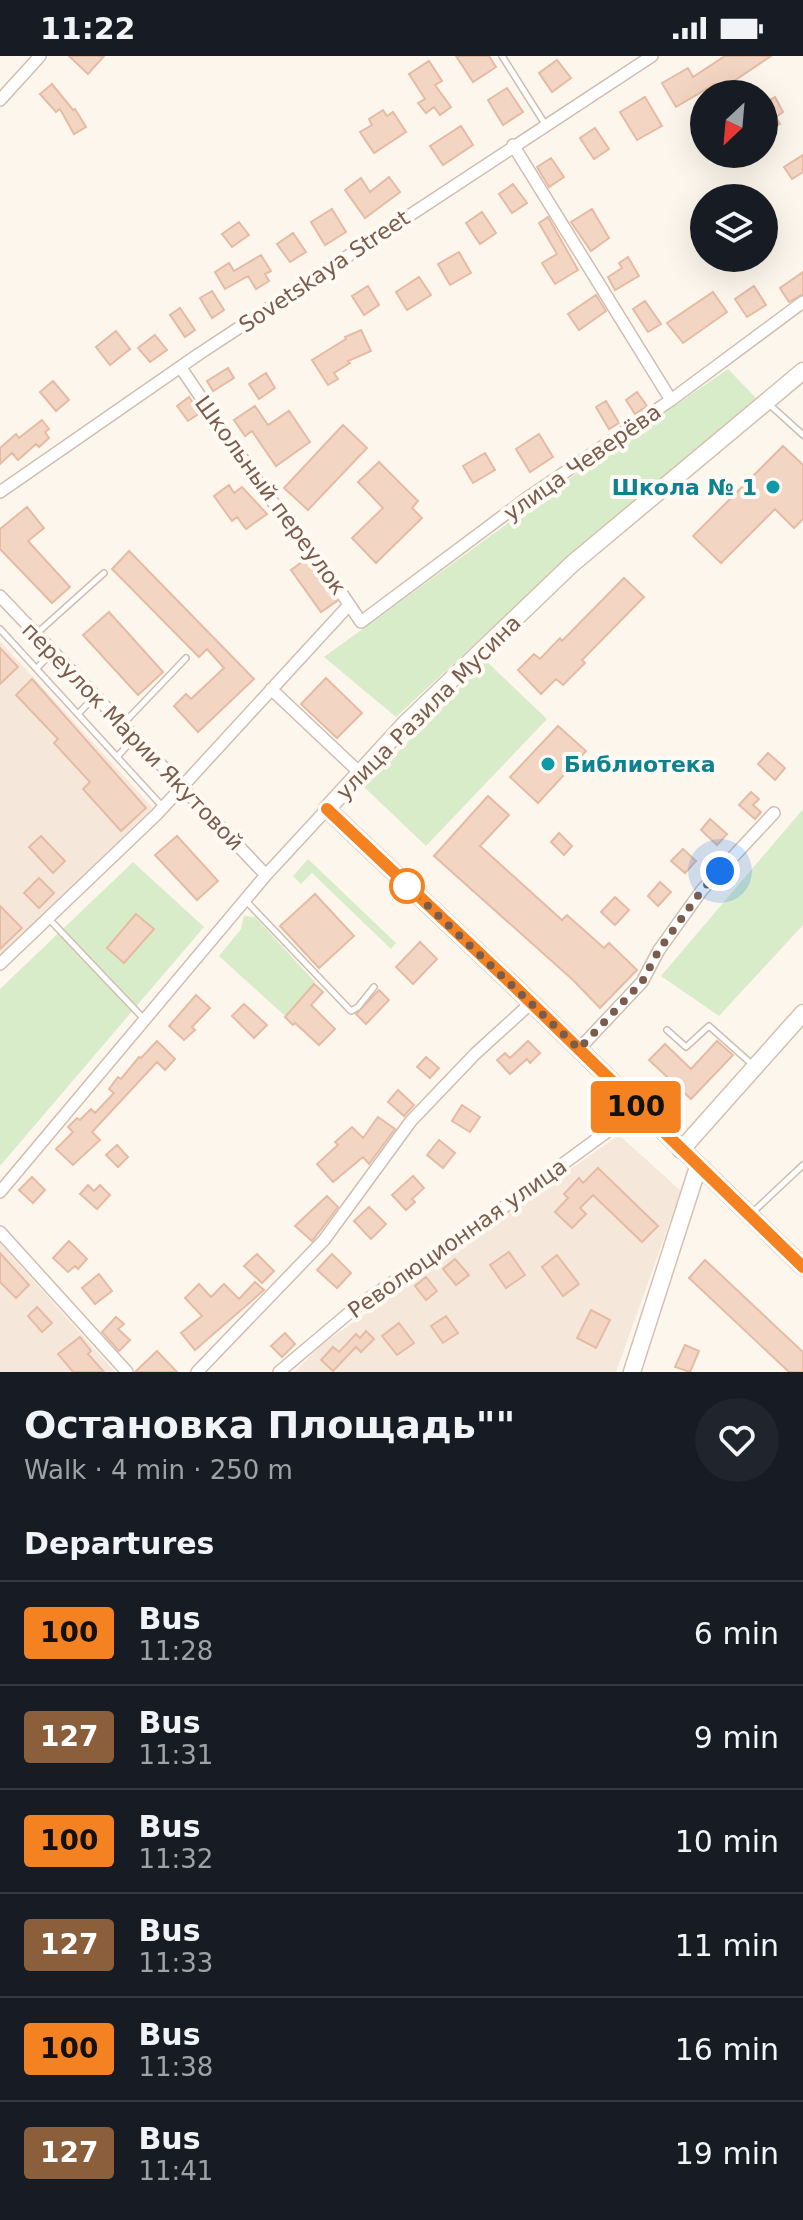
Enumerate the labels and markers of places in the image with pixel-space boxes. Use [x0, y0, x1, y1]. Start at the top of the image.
place label: Школа № 1 [612, 475, 757, 500]
marker: Школа № 1 [764, 478, 782, 496]
place label: Библиотека [564, 752, 716, 777]
marker: Библиотека [539, 755, 557, 773]
unlabelled marker [390, 869, 424, 903]

